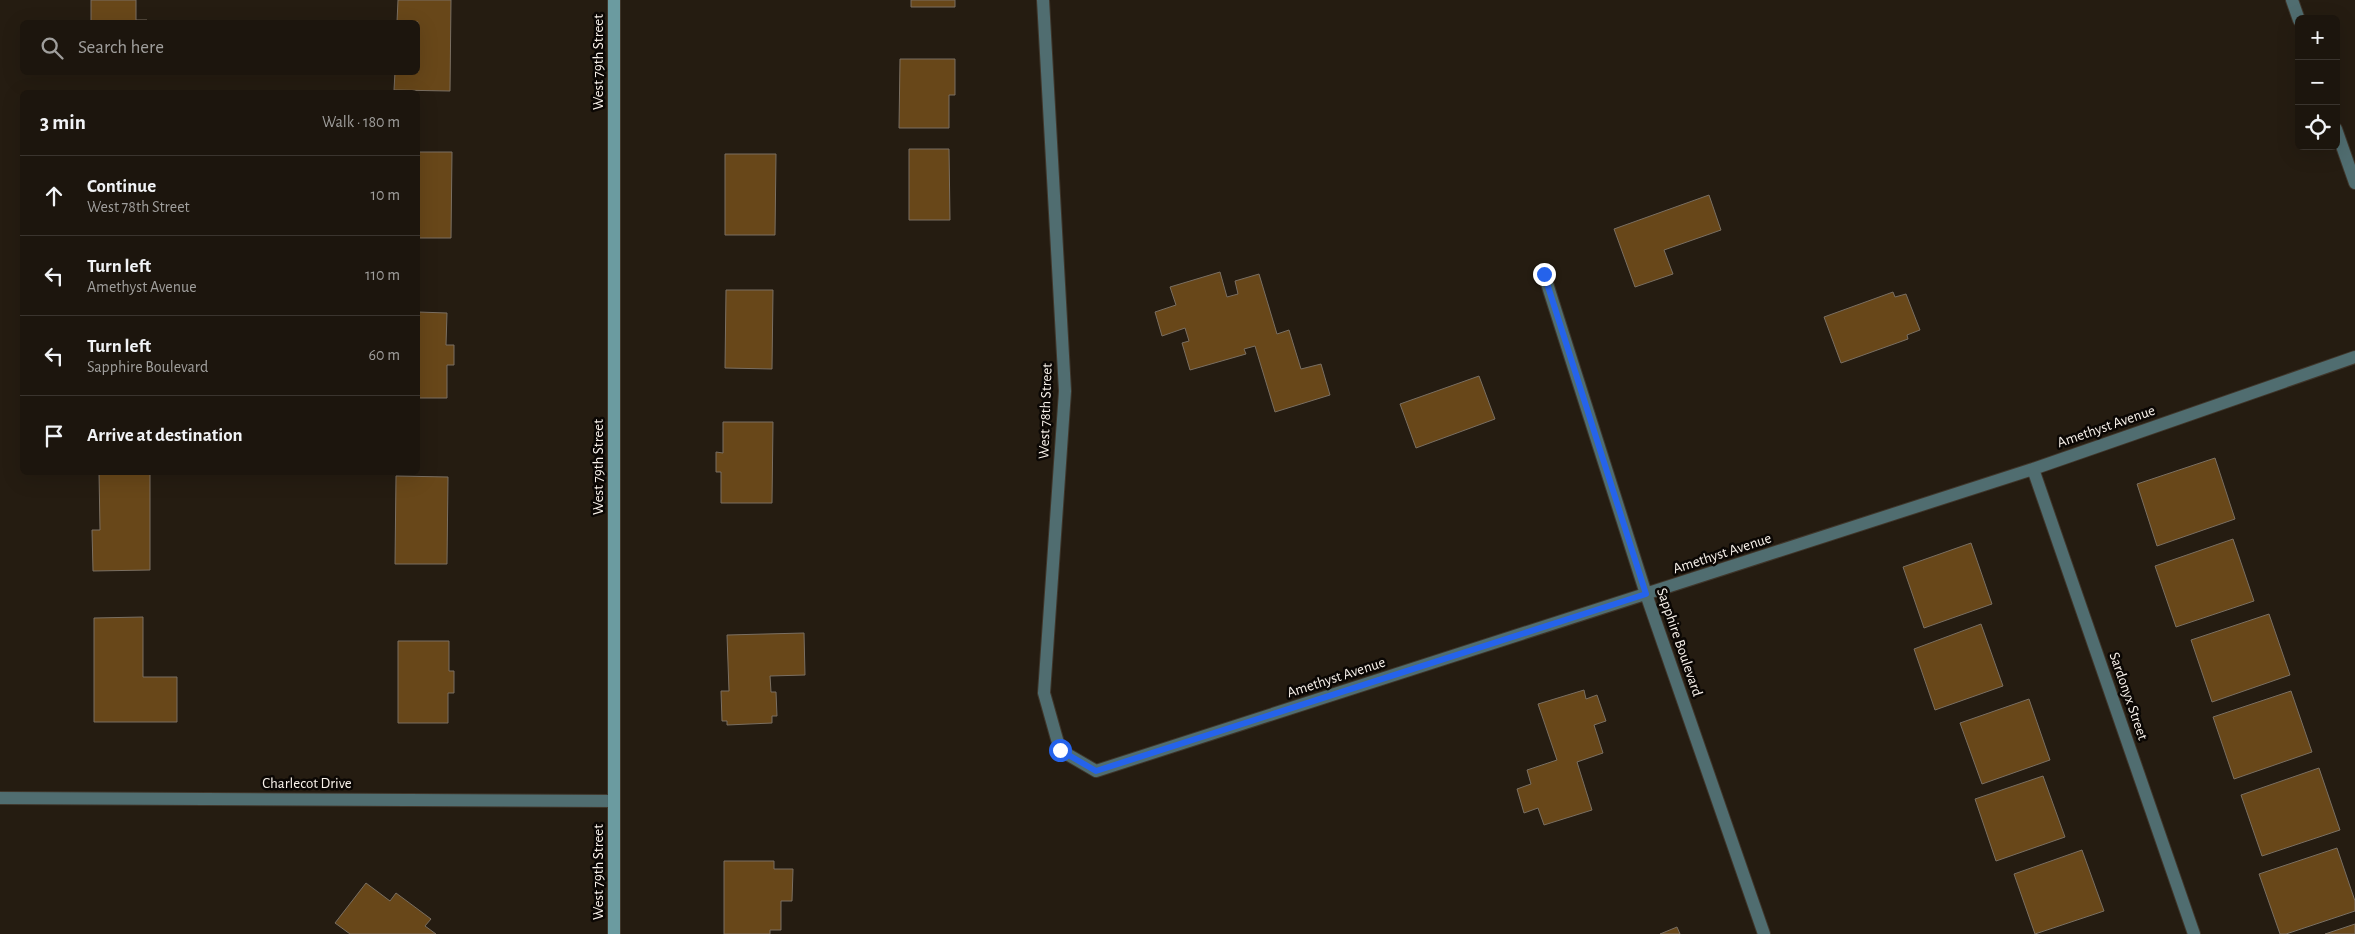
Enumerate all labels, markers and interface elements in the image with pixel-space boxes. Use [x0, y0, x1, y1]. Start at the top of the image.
street label: West 79th Street [591, 14, 606, 110]
map controls [2295, 15, 2340, 150]
button: + [2295, 15, 2340, 60]
search box [20, 20, 420, 75]
icon: search [38, 34, 66, 62]
text: Search here [78, 38, 164, 57]
button: − [2295, 60, 2340, 105]
button: locate [2295, 105, 2340, 150]
text: 3 min [40, 112, 86, 133]
text: Walk · 180 m [322, 114, 400, 130]
text: Continue [87, 177, 156, 196]
icon: ahead [40, 182, 68, 210]
text: 10 m [371, 187, 400, 203]
text: West 78th Street [87, 199, 190, 215]
text: Turn left [87, 257, 151, 276]
icon: left [40, 262, 68, 290]
route end [1533, 263, 1556, 286]
text: 110 m [365, 267, 400, 283]
text: Amethyst Avenue [87, 279, 197, 295]
text: Turn left [87, 337, 151, 356]
icon: left [40, 342, 68, 370]
text: 60 m [369, 347, 400, 363]
text: Sapphire Boulevard [87, 359, 208, 375]
street label: West 78th Street [1036, 362, 1055, 459]
street label: Amethyst Avenue [2055, 403, 2157, 450]
street label: West 79th Street [591, 419, 606, 515]
icon: arrive [40, 422, 68, 450]
text: Arrive at destination [87, 426, 243, 445]
street label: Amethyst Avenue [1671, 530, 1773, 576]
street label: Sapphire Boulevard [1654, 586, 1705, 699]
street label: Sardonyx Street [2107, 650, 2151, 742]
street label: Amethyst Avenue [1285, 654, 1387, 700]
route start [1049, 739, 1072, 762]
street label: Charlecot Drive [262, 776, 352, 791]
street label: West 79th Street [591, 824, 606, 920]

